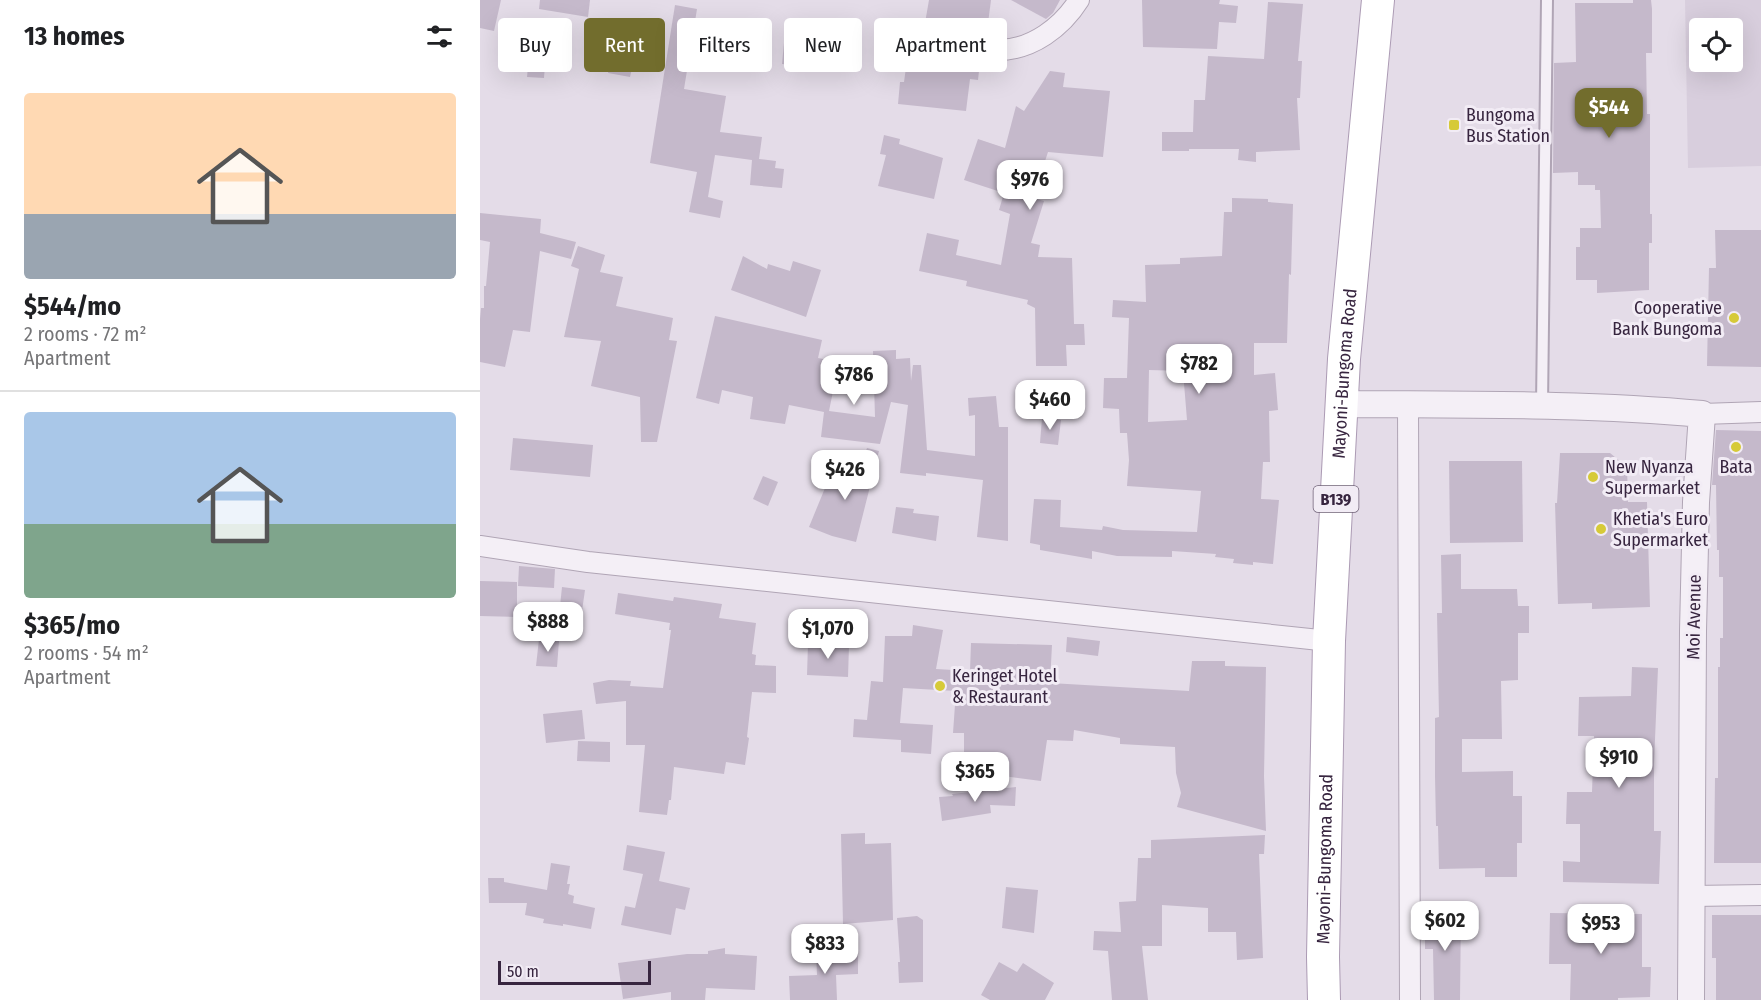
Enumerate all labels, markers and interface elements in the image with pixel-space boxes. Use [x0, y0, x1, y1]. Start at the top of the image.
chip: Buy [498, 18, 572, 72]
chip: Rent [584, 18, 665, 72]
chip: Filters [677, 18, 772, 72]
chip: New [784, 18, 862, 72]
chip: Apartment [874, 18, 1007, 72]
map controls [1689, 18, 1743, 72]
button: locate [1689, 18, 1743, 72]
icon: filters [423, 20, 456, 53]
text: 13 homes [24, 21, 125, 52]
pin: $544 [1573, 88, 1645, 139]
text: $544 [1589, 95, 1629, 119]
place label: Bungoma Bus Station [1466, 104, 1550, 147]
marker: Bungoma Bus Station [1447, 118, 1461, 132]
icon: home [186, 132, 294, 240]
pin: $976 [994, 160, 1066, 211]
text: $976 [1011, 167, 1049, 191]
street label: Mayoni-Bungoma Road [1328, 288, 1362, 459]
text: $544/mo [24, 291, 121, 322]
place label: Cooperative Bank Bungoma [1612, 297, 1722, 340]
marker: Cooperative Bank Bungoma [1727, 311, 1741, 325]
text: 2 rooms · 72 m² [24, 322, 146, 346]
pin: $782 [1163, 344, 1235, 395]
text: Apartment [24, 346, 111, 370]
text: $782 [1180, 351, 1218, 375]
pin: $786 [818, 355, 890, 406]
text: $786 [835, 362, 873, 386]
pin: $460 [1014, 380, 1086, 431]
text: $460 [1029, 387, 1071, 411]
marker: Bata [1729, 440, 1743, 454]
pin: $426 [809, 450, 881, 501]
icon: home [186, 451, 294, 559]
place label: New Nyanza Supermarket [1605, 456, 1700, 499]
place label: Bata [1719, 456, 1753, 478]
text: $426 [825, 457, 865, 481]
marker: New Nyanza Supermarket [1586, 470, 1600, 484]
road number: B139 [1314, 486, 1358, 512]
place label: Khetia's Euro Supermarket [1613, 508, 1708, 551]
marker: Khetia's Euro Supermarket [1594, 522, 1608, 536]
street label: Moi Avenue [1682, 574, 1706, 660]
pin: $888 [512, 602, 584, 653]
text: $888 [527, 609, 569, 633]
pin: $1,070 [779, 609, 877, 660]
text: $365/mo [24, 610, 120, 641]
text: $1,070 [802, 616, 854, 640]
text: 2 rooms · 54 m² [24, 641, 149, 665]
text: Apartment [24, 665, 111, 689]
place label: Keringet Hotel & Restaurant [952, 665, 1058, 708]
marker: Keringet Hotel & Restaurant [933, 679, 947, 693]
pin: $910 [1583, 738, 1655, 789]
text: $910 [1599, 745, 1639, 769]
pin: $365 [939, 752, 1011, 803]
text: $365 [955, 759, 995, 783]
street label: Mayoni-Bungoma Road [1312, 774, 1337, 944]
pin: $602 [1409, 901, 1481, 952]
pin: $953 [1565, 904, 1637, 955]
text: $602 [1425, 908, 1465, 932]
text: $953 [1581, 911, 1621, 935]
pin: $833 [789, 924, 861, 975]
text: $833 [805, 931, 845, 955]
scale bar [498, 958, 651, 986]
text: 50 m [507, 962, 539, 981]

